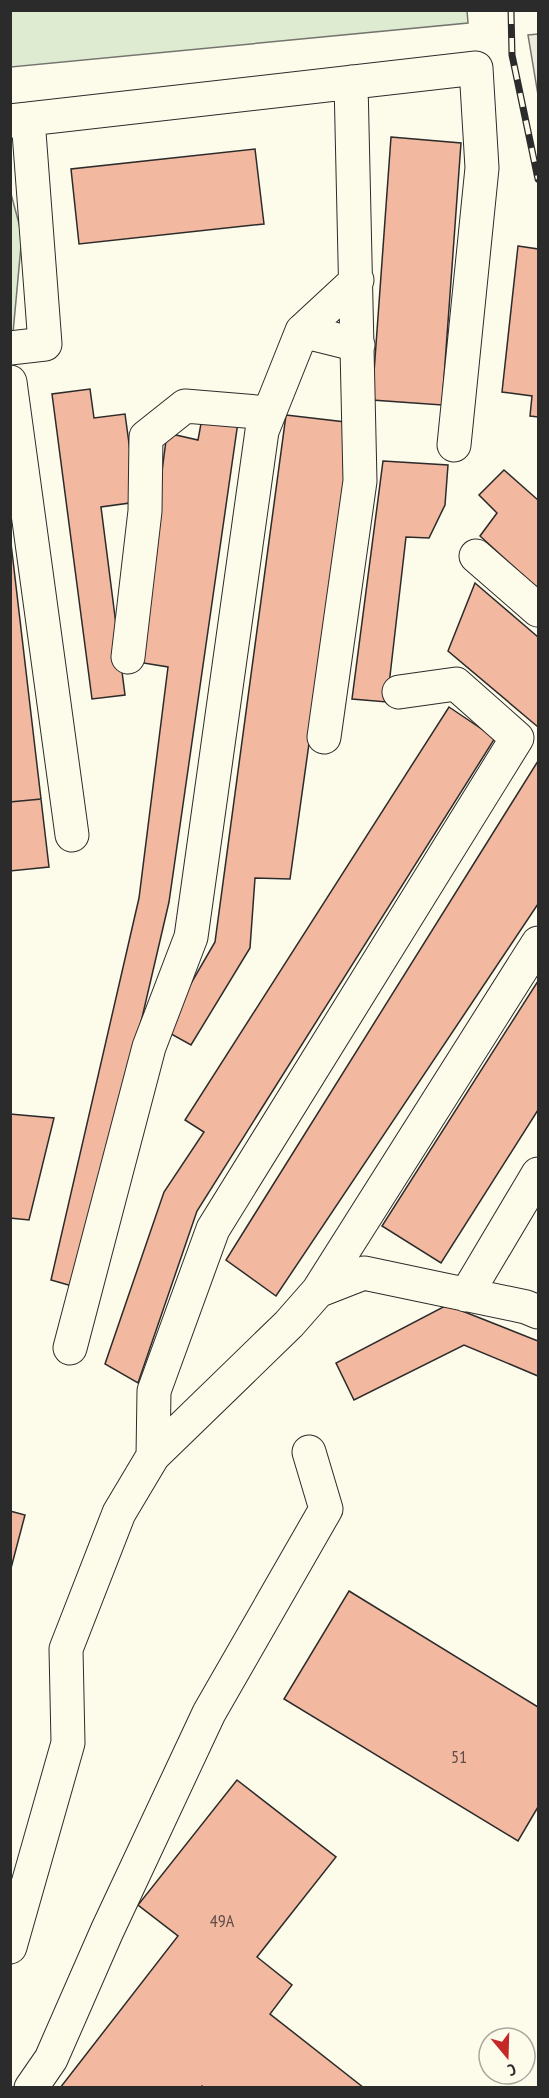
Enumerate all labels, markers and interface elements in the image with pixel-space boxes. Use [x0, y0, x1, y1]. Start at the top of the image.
house number: 51 [451, 1745, 467, 1768]
house number: 49А [210, 1909, 235, 1932]
north arrow [477, 2026, 537, 2086]
text: С [505, 2060, 519, 2081]

